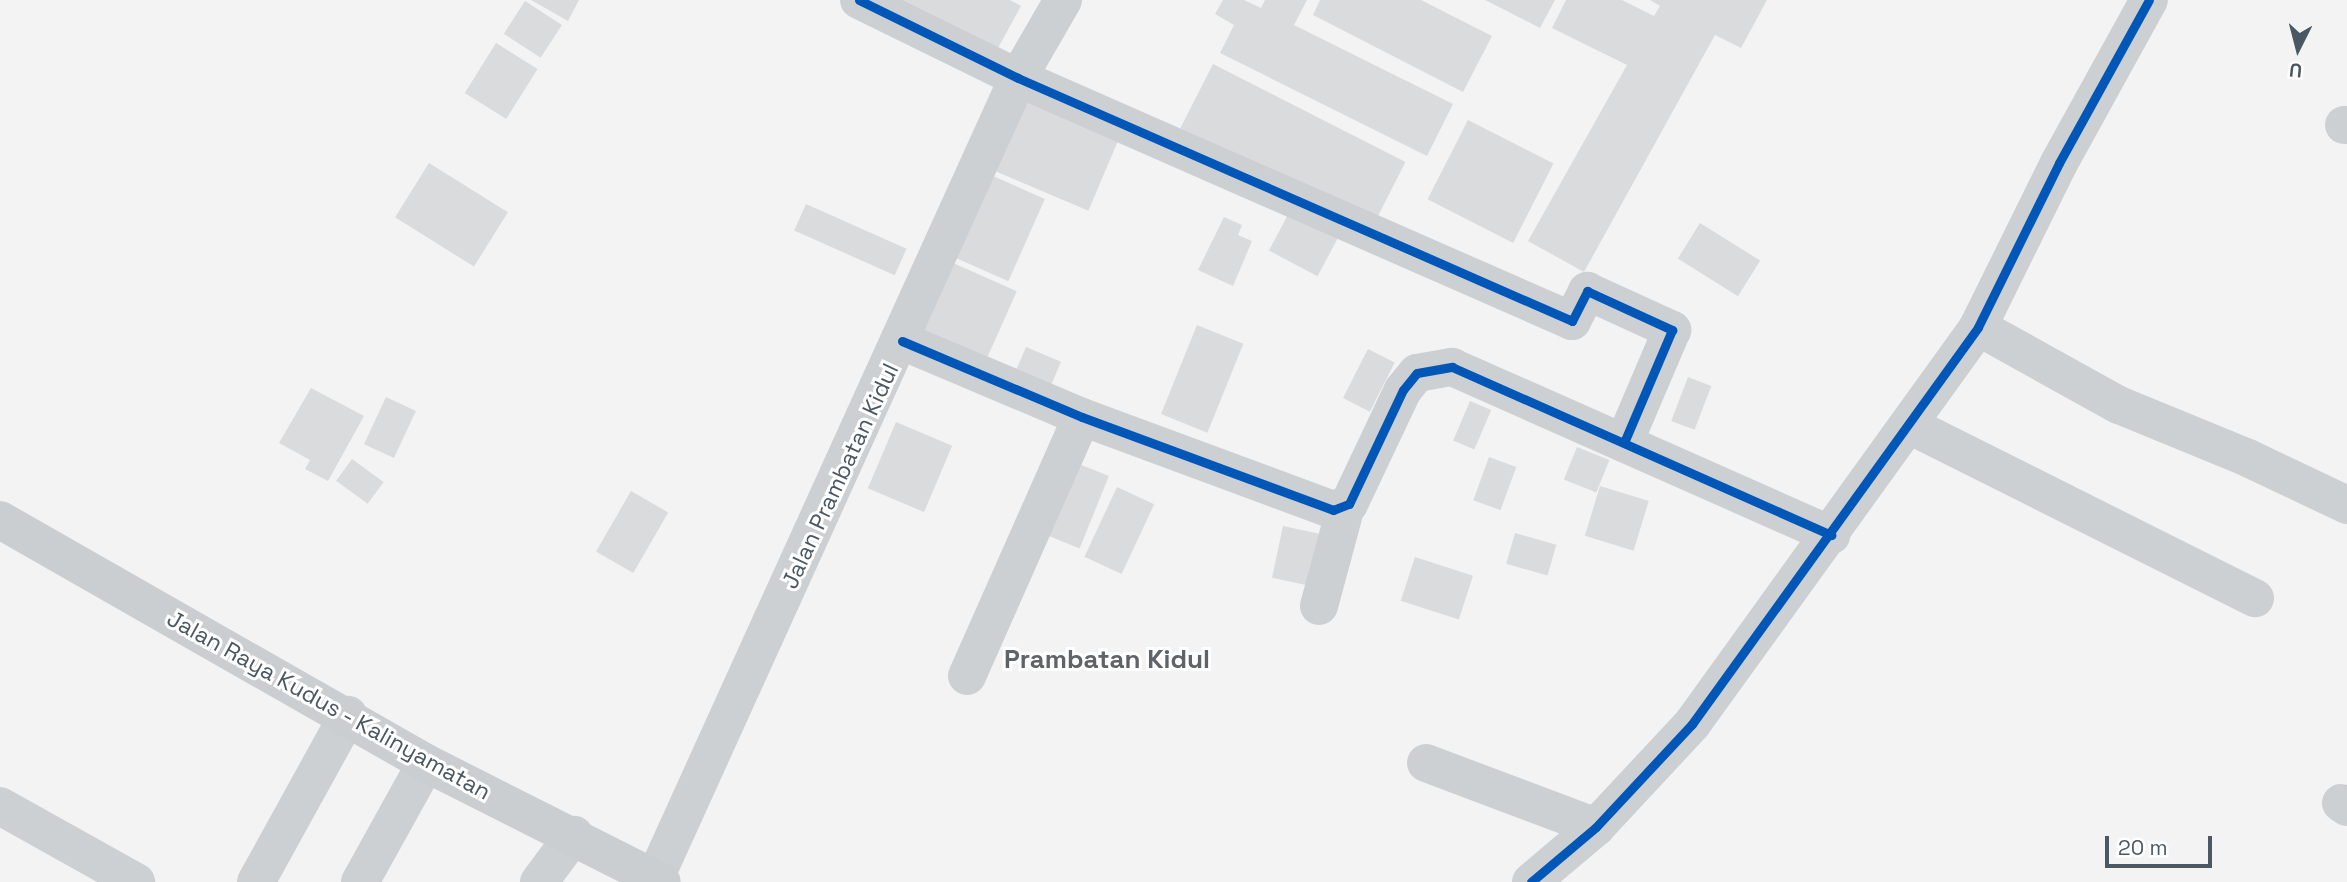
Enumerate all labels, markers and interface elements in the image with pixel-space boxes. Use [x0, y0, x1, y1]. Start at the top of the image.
north arrow [2263, 14, 2333, 84]
text: U [2288, 57, 2303, 83]
street label: Jalan Prambatan Kidul [776, 359, 904, 593]
street label: Jalan Raya Kudus - Kalinyamatan [162, 604, 496, 806]
district label: Prambatan Kidul [1004, 644, 1210, 676]
scale bar [2109, 822, 2216, 866]
text: 20 m [2118, 834, 2168, 861]

